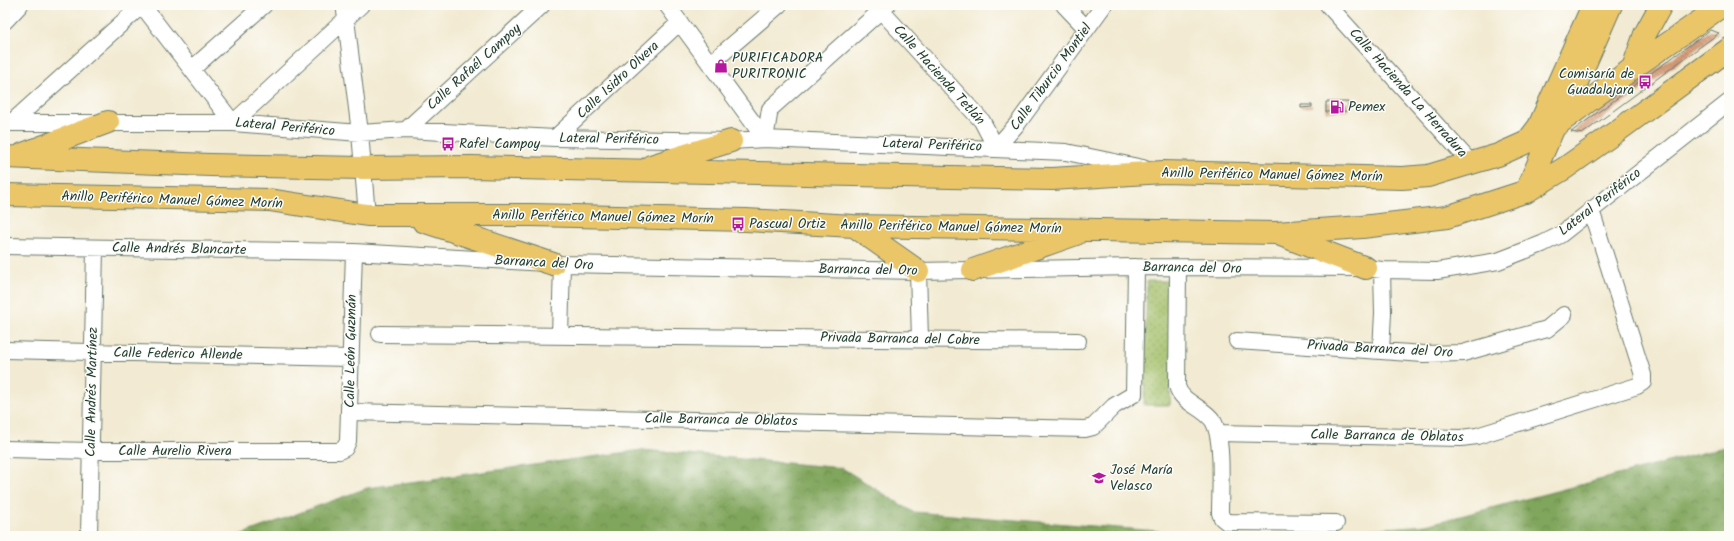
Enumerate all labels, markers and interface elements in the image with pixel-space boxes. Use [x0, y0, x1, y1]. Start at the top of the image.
street label: Calle Rafaél Campoy [422, 18, 527, 116]
street label: Calle Tiburcio Montiel [1004, 18, 1098, 135]
street label: Calle Hacienda Tetlán [888, 20, 990, 130]
street label: Calle Hacienda La Herradura [1343, 23, 1473, 163]
street label: Calle Isidro Olvera [572, 36, 664, 124]
place label: PURIFICADORA PURITRONIC [732, 47, 823, 85]
shop icon: PURIFICADORA PURITRONIC [713, 58, 729, 74]
place label: Comisaría de Guadalajara [1559, 63, 1635, 101]
bus stop icon: Comisaría de Guadalajara [1637, 74, 1653, 90]
place label: Pemex [1348, 96, 1386, 118]
fuel station icon: Pemex [1329, 99, 1345, 115]
street label: Lateral Periférico [234, 112, 336, 142]
street label: Lateral Periférico [559, 127, 659, 151]
street label: Lateral Periférico [882, 132, 982, 158]
place label: Rafel Campoy [459, 133, 540, 155]
bus stop icon: Rafel Campoy [440, 136, 456, 152]
street label: Anillo Periférico Manuel Gómez Morín [1161, 162, 1383, 188]
street label: Lateral Periférico [1554, 163, 1646, 241]
street label: Anillo Periférico Manuel Gómez Morín [61, 185, 283, 215]
street label: Anillo Periférico Manuel Gómez Morín [492, 204, 714, 230]
place label: Pascual Ortiz [749, 213, 826, 235]
street label: Anillo Periférico Manuel Gómez Morín [840, 214, 1062, 240]
bus stop icon: Pascual Ortiz [730, 216, 746, 232]
street label: Calle Andrés Blancarte [112, 237, 247, 261]
street label: Barranca del Oro [494, 249, 594, 277]
street label: Barranca del Oro [1142, 256, 1242, 280]
street label: Barranca del Oro [818, 258, 918, 282]
street label: Calle León Guzmán [339, 294, 363, 408]
street label: Calle Andrés Martínez [80, 327, 104, 457]
street label: Privada Barranca del Cobre [820, 327, 981, 351]
street label: Privada Barranca del Oro [1306, 334, 1454, 364]
street label: Calle Federico Allende [113, 342, 243, 366]
street label: Calle Barranca de Oblatos [644, 408, 798, 432]
street label: Calle Barranca de Oblatos [1310, 424, 1464, 448]
street label: Calle Aurelio Rivera [118, 440, 232, 462]
place label: José María Velasco [1110, 459, 1173, 497]
school or university icon: José María Velasco [1091, 470, 1107, 486]

